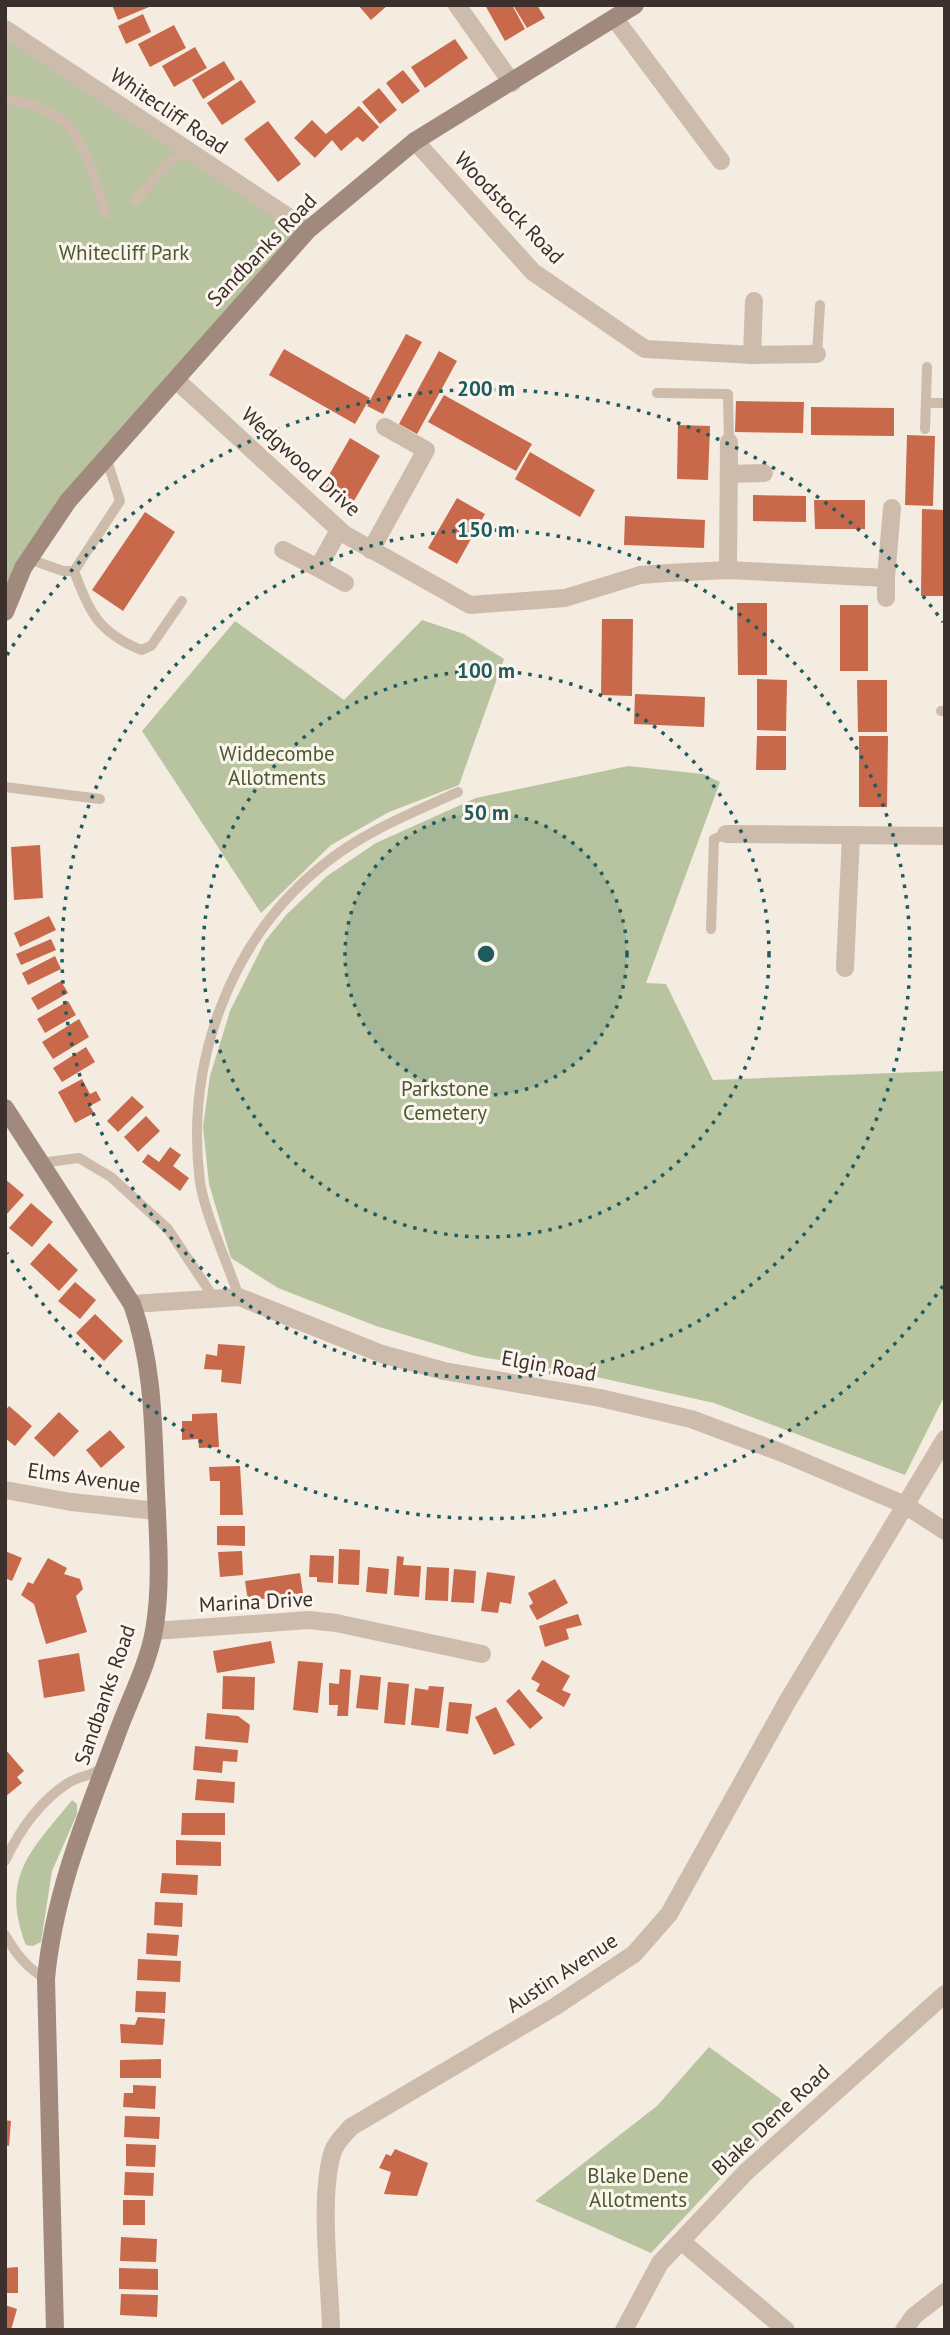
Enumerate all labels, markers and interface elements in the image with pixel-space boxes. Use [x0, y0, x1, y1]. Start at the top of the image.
street label: Whitecliff Road [105, 61, 233, 160]
street label: Woodstock Road [449, 146, 570, 270]
street label: Sandbanks Road [201, 188, 322, 312]
park label: Whitecliff Park [59, 239, 189, 266]
text: 200 m [457, 375, 515, 402]
street label: Wedgwood Drive [236, 401, 367, 522]
text: 150 m [457, 516, 515, 543]
text: 100 m [457, 657, 515, 684]
park label: Widdecombe Allotments [219, 740, 335, 791]
text: 50 m [463, 799, 509, 826]
centre of rings [474, 942, 498, 966]
park label: Parkstone Cemetery [401, 1075, 489, 1126]
street label: Elgin Road [500, 1344, 599, 1387]
street label: Elms Avenue [26, 1456, 142, 1499]
street label: Marina Drive [198, 1585, 314, 1618]
street label: Sandbanks Road [68, 1621, 141, 1769]
street label: Austin Avenue [501, 1927, 622, 2019]
street label: Blake Dene Road [706, 2058, 835, 2181]
park label: Blake Dene Allotments [587, 2162, 689, 2213]

